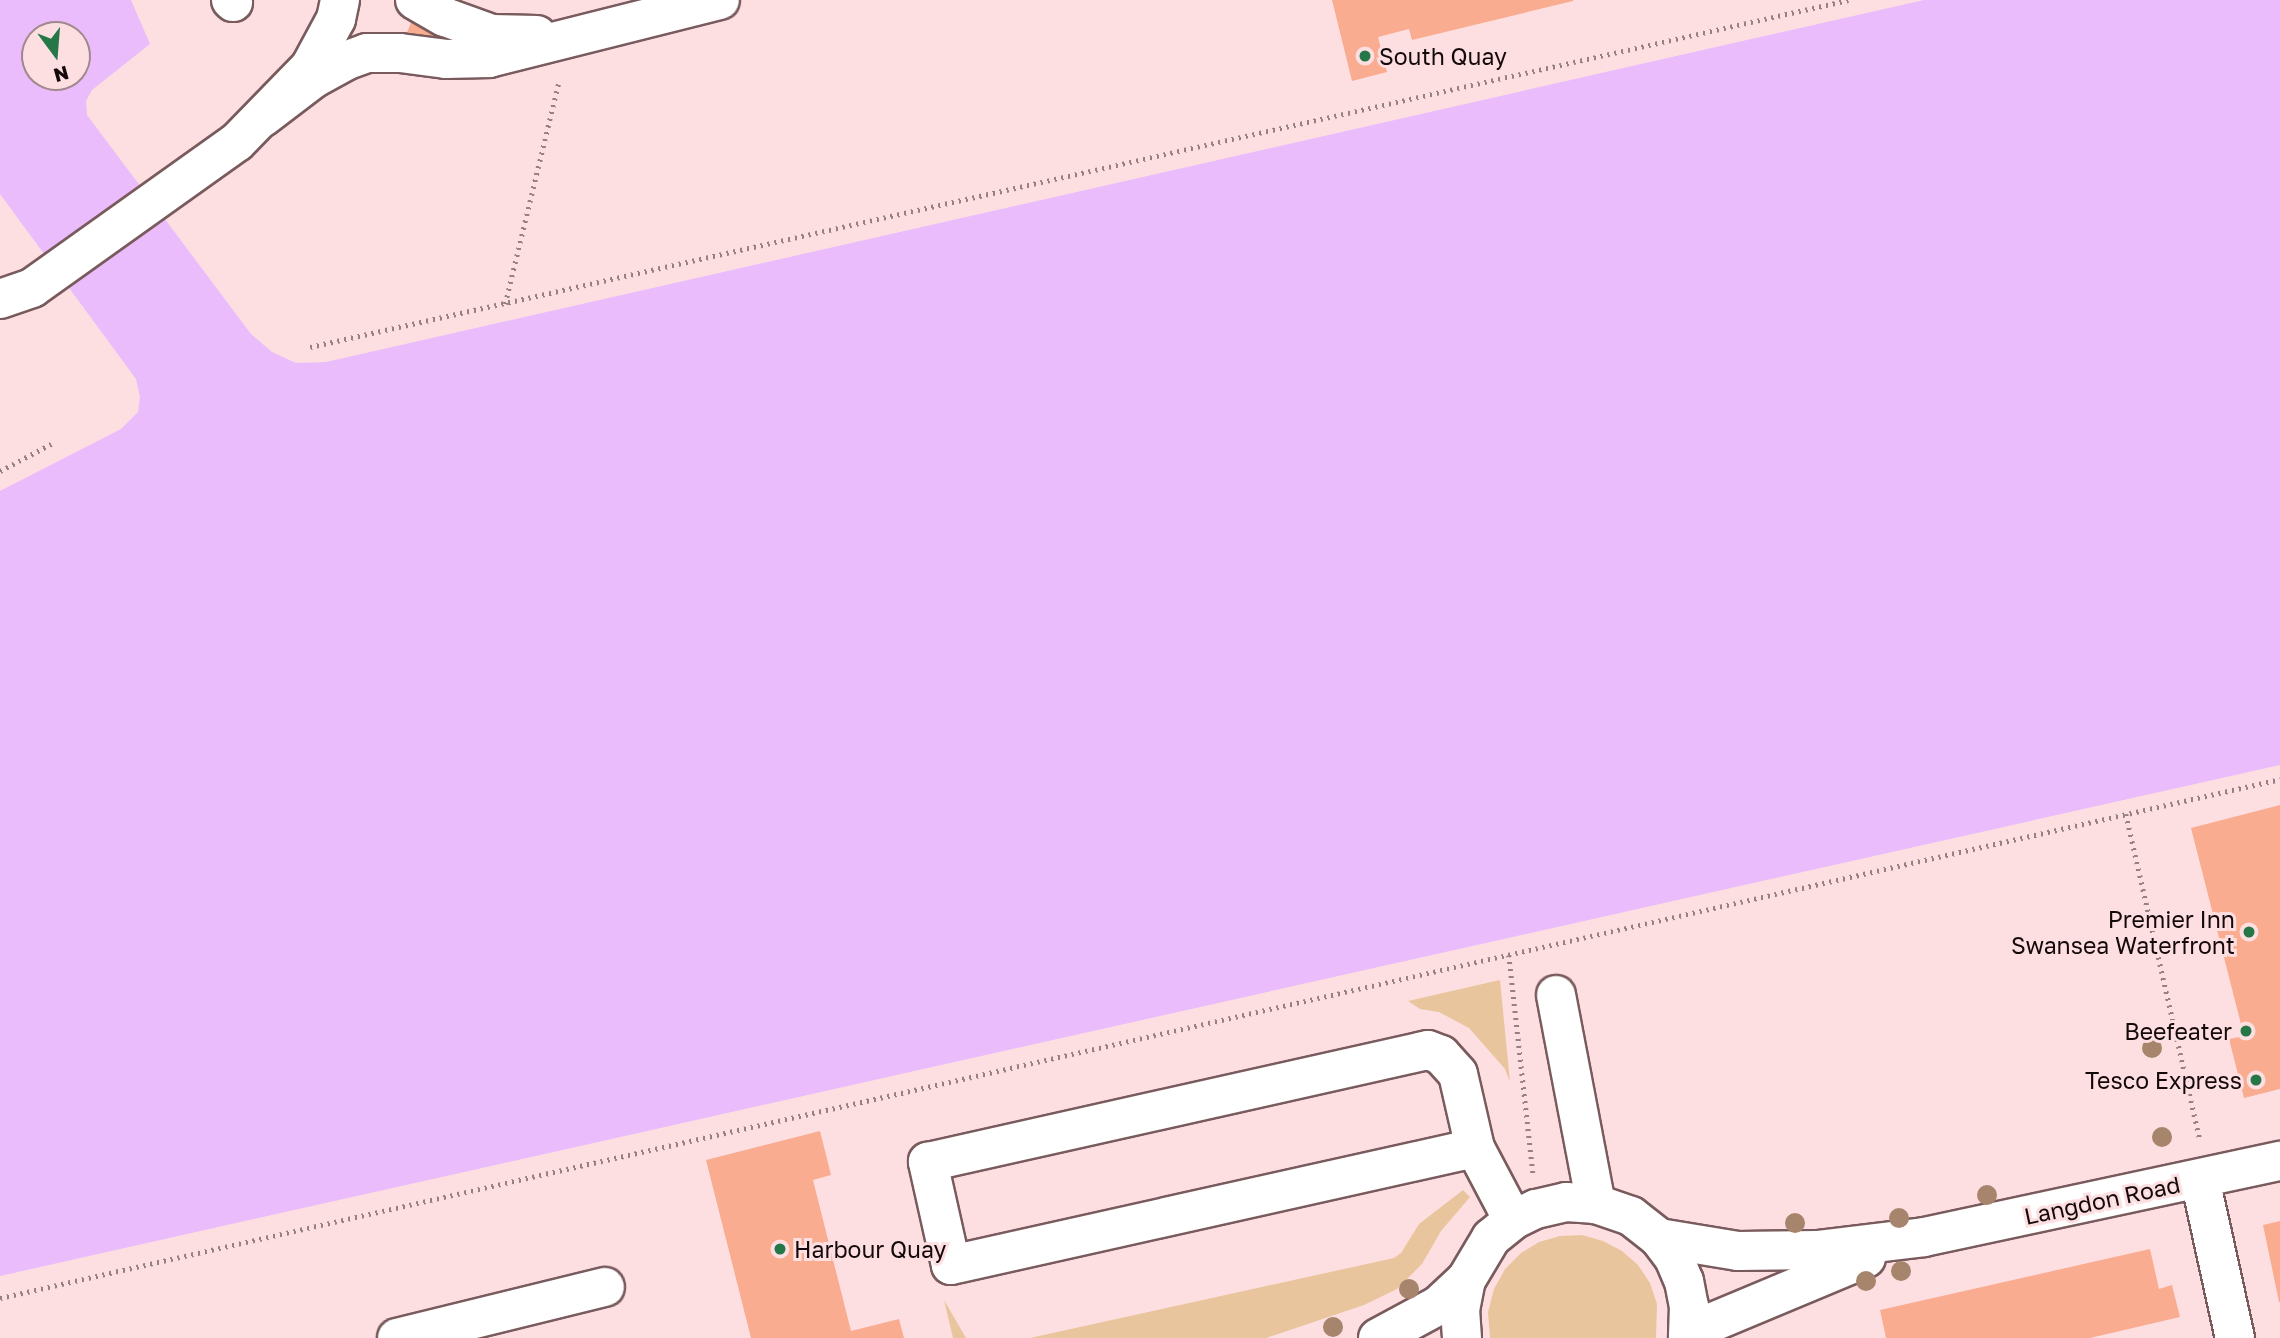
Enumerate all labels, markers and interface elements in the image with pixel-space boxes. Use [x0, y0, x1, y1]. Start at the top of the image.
north arrow [21, 21, 91, 91]
place label: South Quay [1379, 42, 1507, 70]
marker: South Quay [1357, 48, 1373, 64]
text: N [51, 62, 71, 88]
place label: Premier Inn Swansea Waterfront [2011, 905, 2235, 959]
marker: Premier Inn Swansea Waterfront [2241, 924, 2257, 940]
place label: Beefeater [2124, 1017, 2232, 1045]
marker: Beefeater [2238, 1023, 2254, 1039]
place label: Tesco Express [2085, 1066, 2242, 1094]
marker: Tesco Express [2248, 1072, 2264, 1088]
street label: Langdon Road [2021, 1170, 2183, 1230]
place label: Harbour Quay [794, 1235, 946, 1263]
marker: Harbour Quay [772, 1241, 788, 1257]

